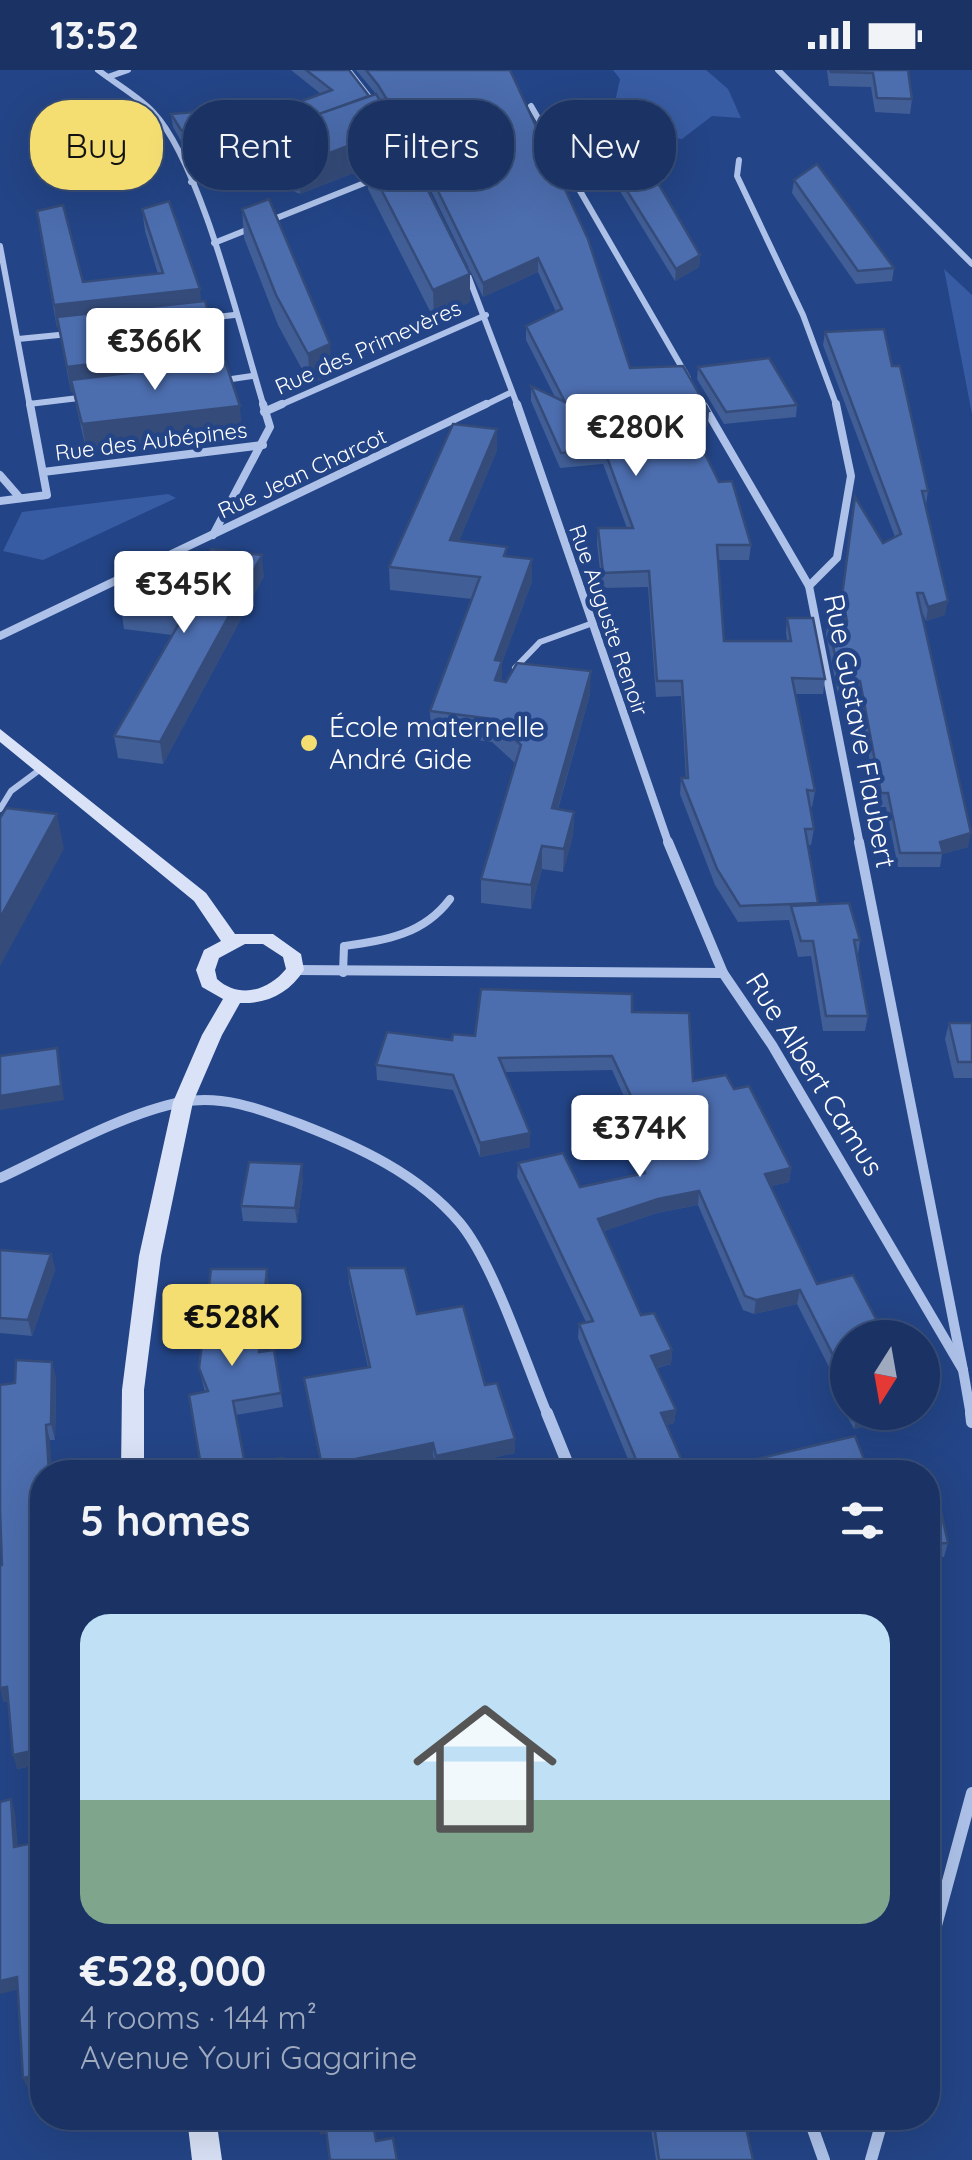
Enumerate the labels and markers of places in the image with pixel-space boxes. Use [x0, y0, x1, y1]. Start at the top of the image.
pin: €366K [85, 308, 225, 393]
pin: €280K [566, 394, 706, 479]
pin: €345K [114, 551, 254, 636]
place label: École maternelle André Gide [329, 709, 545, 776]
marker: École maternelle André Gide [298, 732, 320, 754]
pin: €374K [570, 1095, 710, 1180]
pin: €528K [162, 1284, 302, 1369]

